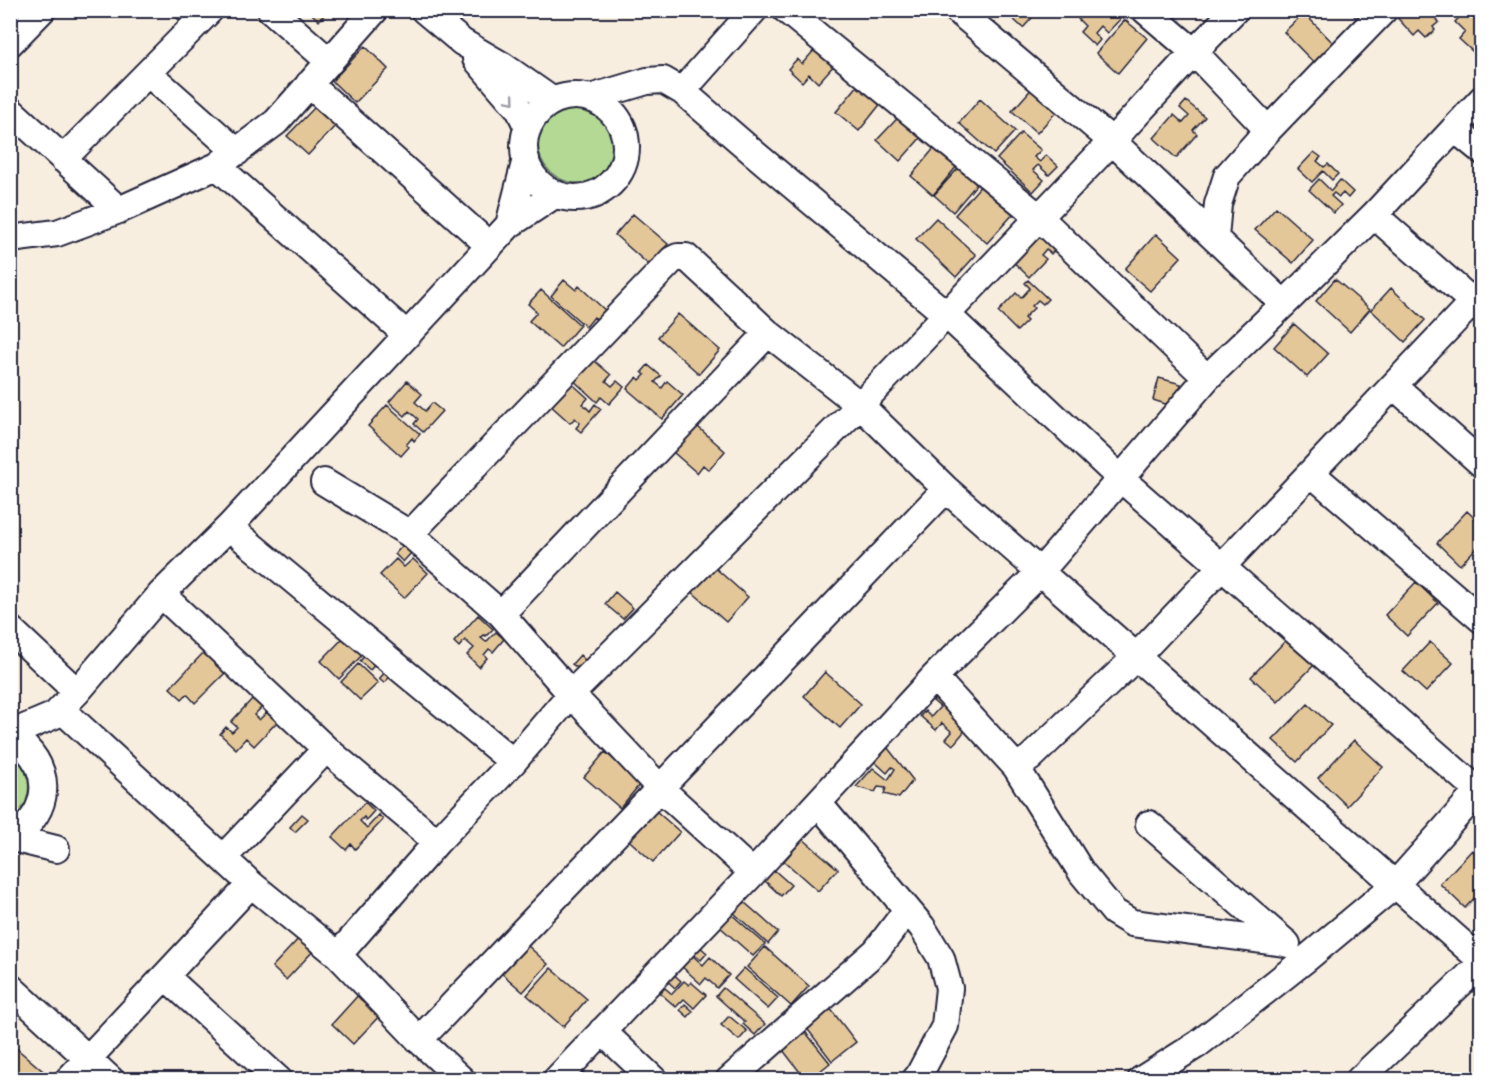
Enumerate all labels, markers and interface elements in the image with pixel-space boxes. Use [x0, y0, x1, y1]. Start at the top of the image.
one-way arrow [503, 93, 514, 104]

